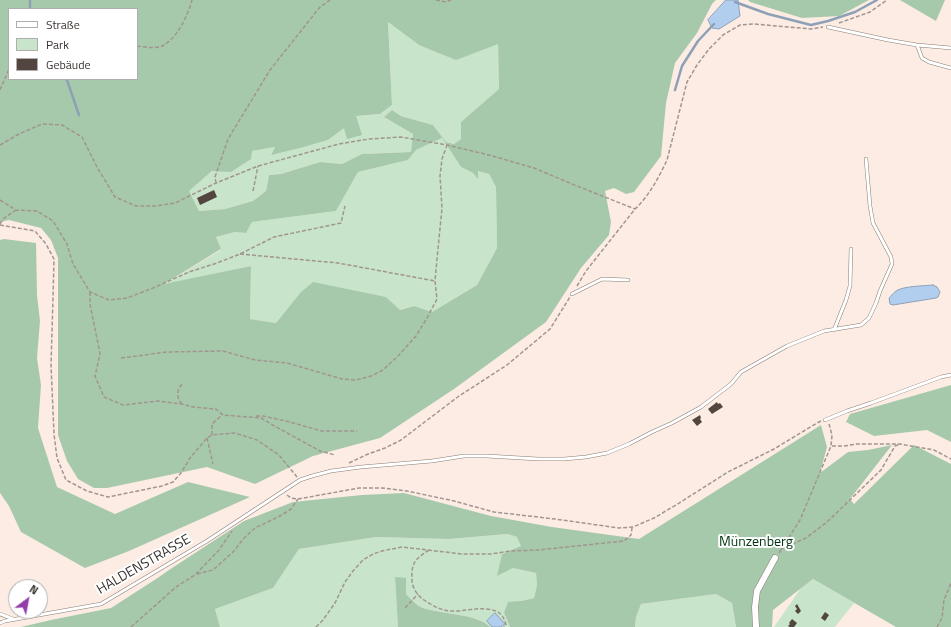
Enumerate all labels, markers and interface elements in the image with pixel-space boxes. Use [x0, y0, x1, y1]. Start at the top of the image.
legend [8, 8, 138, 80]
text: Straße [46, 15, 80, 34]
text: Park [46, 35, 69, 54]
text: Gebäude [46, 55, 91, 74]
street label: HALDENSTRASSE [94, 531, 194, 599]
park label: Münzenberg [719, 535, 793, 551]
north arrow [8, 579, 48, 619]
text: N [26, 581, 41, 598]

